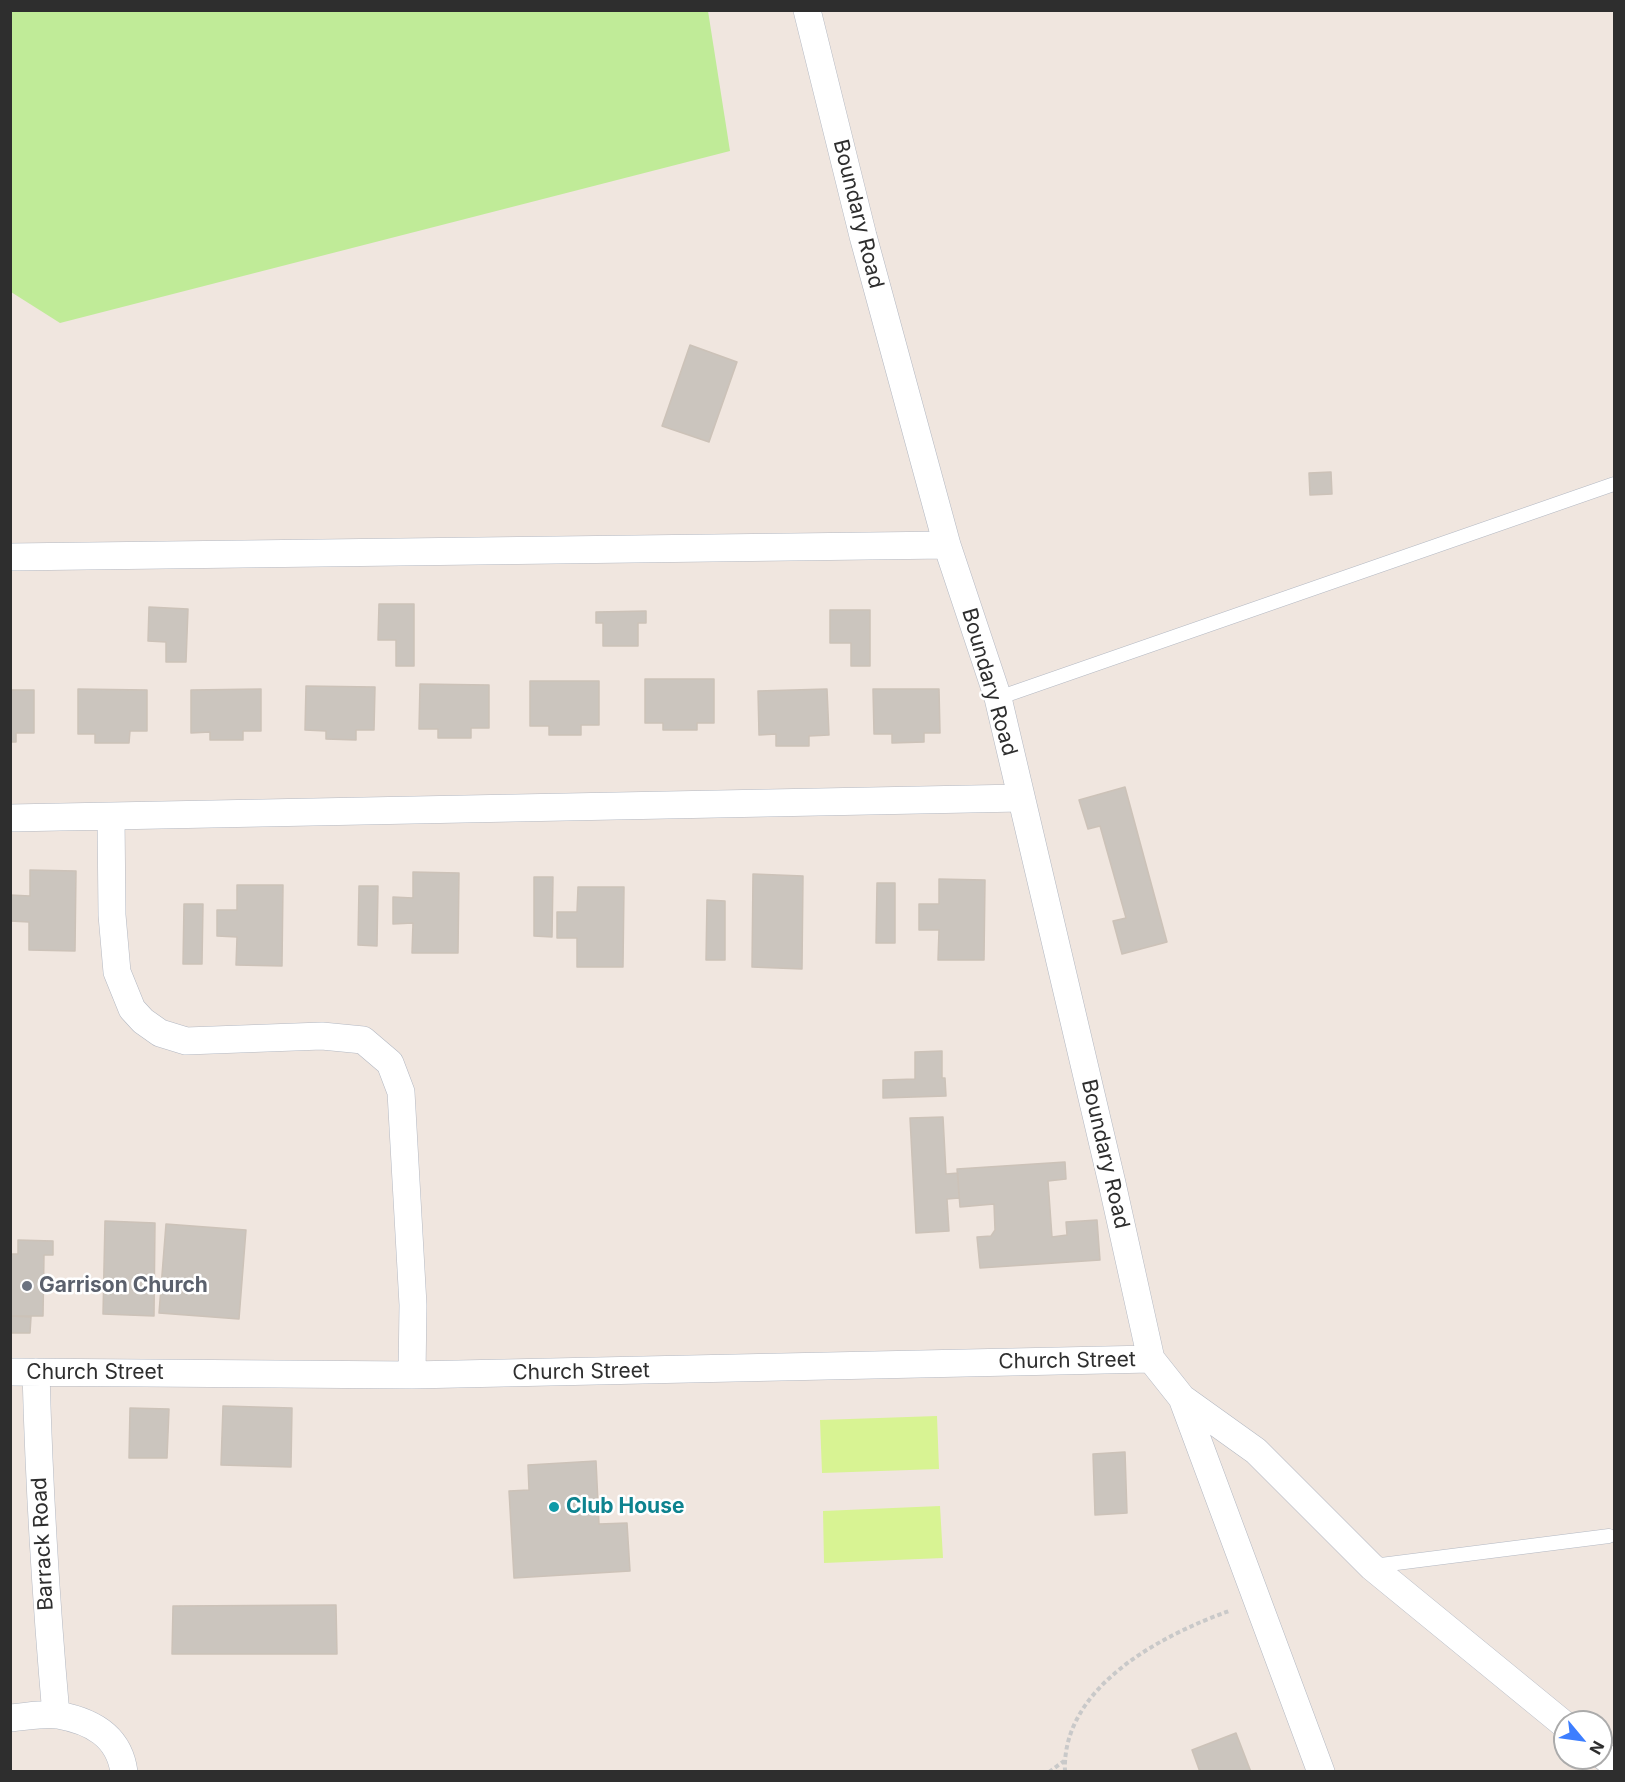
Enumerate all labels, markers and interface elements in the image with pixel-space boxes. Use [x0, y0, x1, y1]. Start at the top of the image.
street label: Boundary Road [827, 137, 889, 291]
street label: Boundary Road [956, 605, 1022, 759]
street label: Boundary Road [1076, 1077, 1134, 1231]
place label: Garrison Church [39, 1273, 208, 1299]
marker: Garrison Church [20, 1279, 34, 1293]
street label: Church Street [998, 1347, 1136, 1375]
street label: Church Street [512, 1358, 650, 1386]
street label: Church Street [26, 1360, 164, 1386]
street label: Barrack Road [27, 1477, 59, 1611]
place label: Club House [566, 1494, 684, 1520]
marker: Club House [547, 1500, 561, 1514]
north arrow [1553, 1710, 1613, 1770]
text: N [1585, 1738, 1609, 1758]

